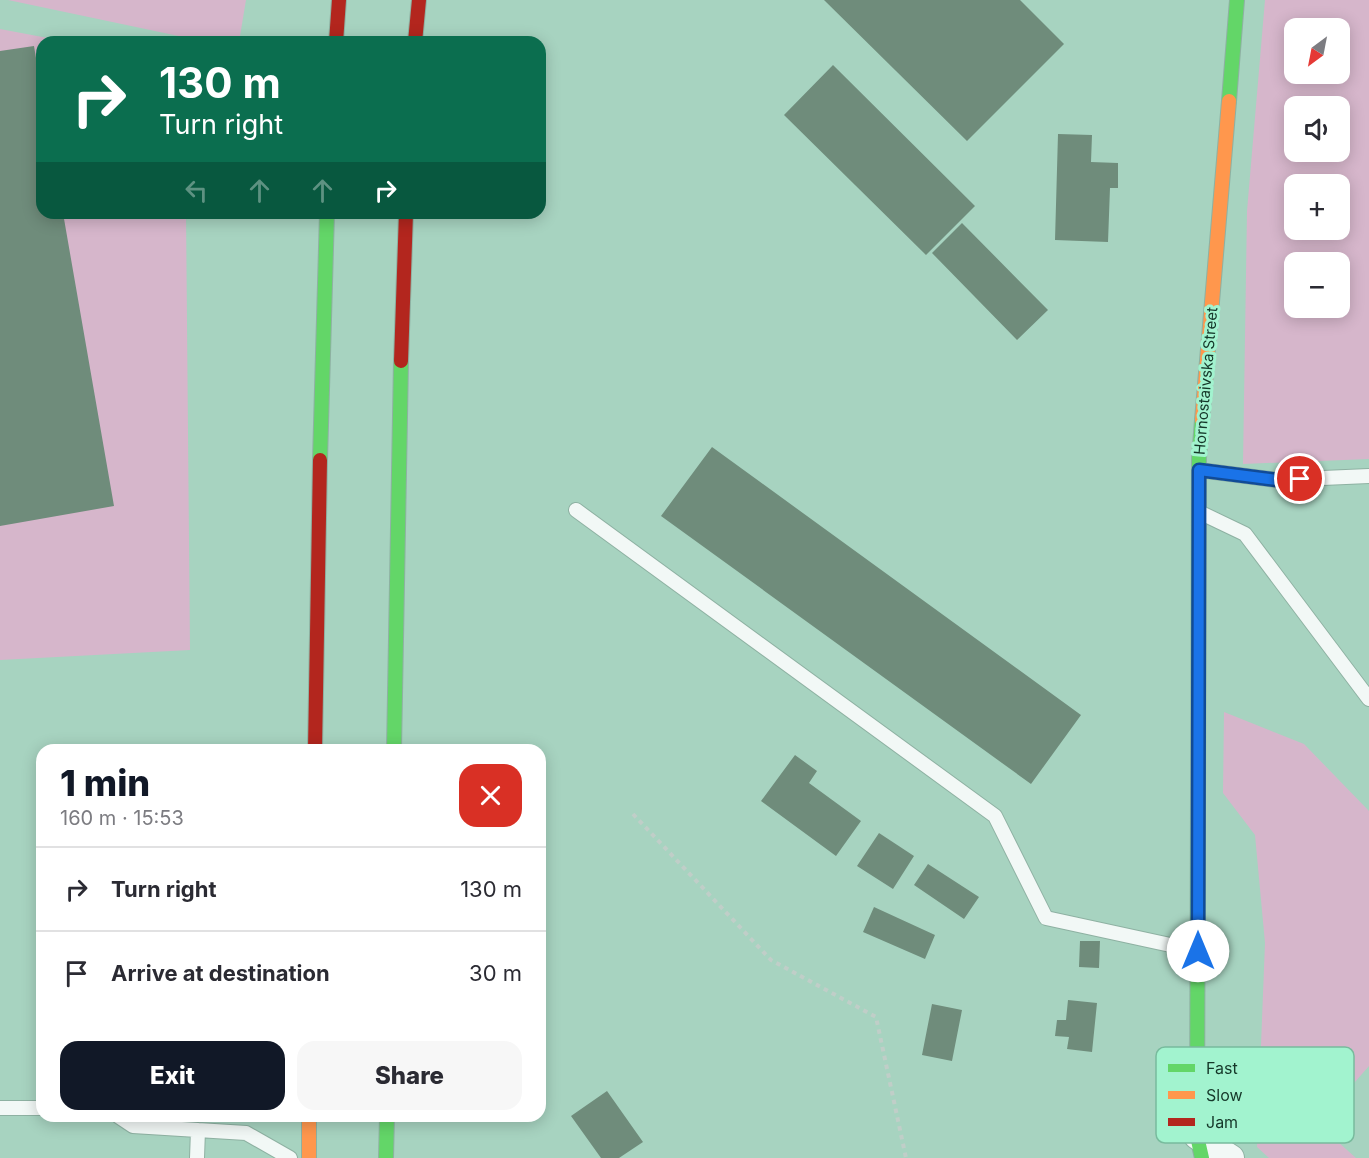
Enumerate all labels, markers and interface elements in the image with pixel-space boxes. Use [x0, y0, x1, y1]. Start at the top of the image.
north arrow [1284, 18, 1350, 84]
map controls [1284, 18, 1350, 318]
text: 130 m [159, 57, 281, 108]
icon: right [60, 60, 138, 138]
button: sound [1284, 96, 1350, 162]
text: Turn right [159, 108, 283, 141]
icon: left [180, 174, 213, 207]
icon: ahead [243, 174, 276, 207]
icon: ahead [306, 174, 339, 207]
icon: right [369, 174, 402, 207]
button: + [1284, 174, 1350, 240]
button: − [1284, 252, 1350, 318]
street label: Hornostaivska Street [1190, 306, 1221, 456]
pin [1274, 453, 1325, 504]
icon: arrive [1283, 462, 1316, 495]
text: 1 min [60, 761, 150, 805]
button: close [459, 764, 522, 827]
text: 160 m · 15:53 [60, 806, 184, 830]
icon: right [60, 873, 93, 906]
text: Turn right [111, 876, 217, 902]
text: 130 m [460, 876, 522, 902]
position arrow [1166, 919, 1230, 983]
icon: arrive [60, 957, 93, 990]
text: Arrive at destination [111, 960, 330, 986]
text: 30 m [469, 960, 522, 986]
button: Exit [60, 1041, 285, 1110]
button: Share [297, 1041, 522, 1110]
legend [1156, 1047, 1354, 1143]
text: Fast [1206, 1058, 1238, 1078]
text: Slow [1206, 1085, 1243, 1105]
text: Jam [1206, 1112, 1238, 1132]

